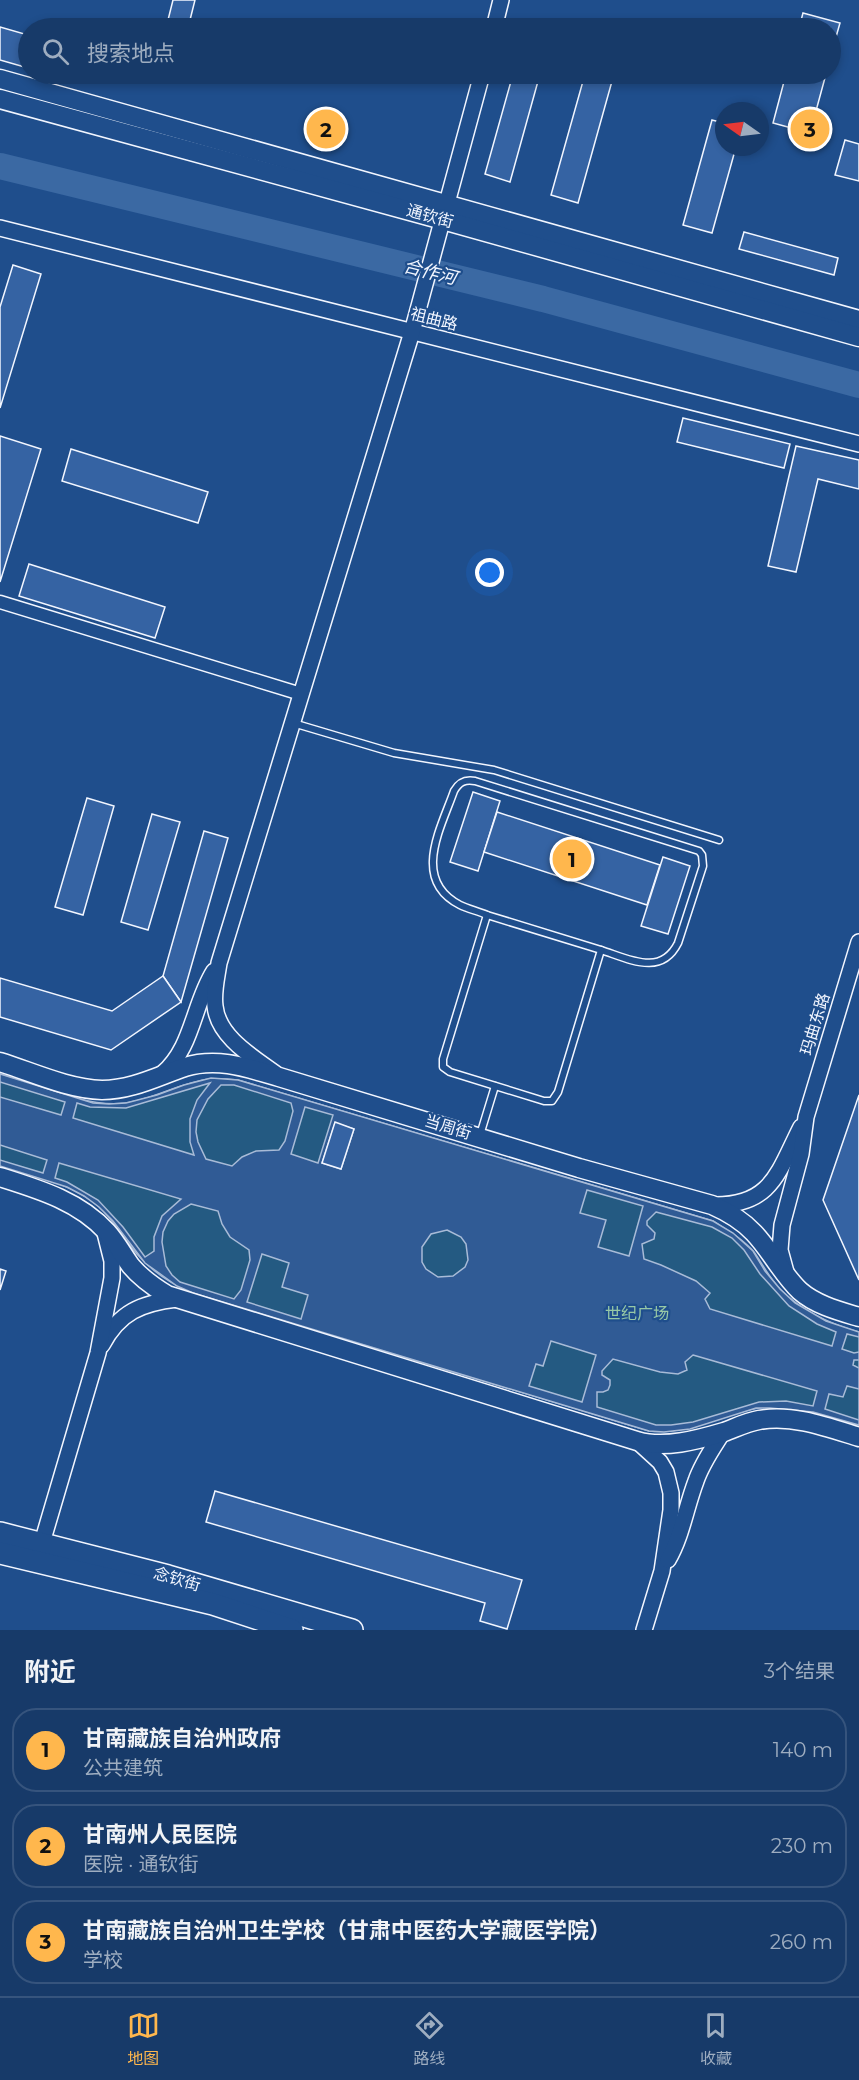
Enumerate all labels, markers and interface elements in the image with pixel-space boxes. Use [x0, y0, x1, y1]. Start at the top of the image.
search box [18, 18, 841, 84]
icon: search [39, 35, 72, 68]
text: 搜索地点 [87, 40, 175, 67]
north arrow [715, 102, 769, 156]
pin: 2 [306, 106, 346, 152]
pin: 3 [790, 106, 830, 152]
street label: 通钦街 [404, 201, 456, 231]
water label: 合作河 [401, 255, 462, 290]
street label: 祖曲路 [408, 304, 460, 334]
your location [475, 558, 504, 587]
pin: 1 [552, 836, 592, 882]
street label: 玛曲东路 [797, 991, 833, 1057]
street label: 当周街 [422, 1111, 474, 1143]
park label: 世纪广场 [605, 1304, 669, 1323]
street label: 念钦街 [151, 1563, 203, 1595]
text: 附近 [24, 1656, 76, 1688]
text: 3个结果 [764, 1659, 835, 1683]
text: 甘南藏族自治州政府 [83, 1725, 281, 1752]
text: 1 [42, 1738, 49, 1762]
text: 140 m [773, 1738, 833, 1762]
text: 公共建筑 [83, 1756, 163, 1780]
text: 甘南州人民医院 [83, 1821, 237, 1848]
text: 2 [40, 1834, 51, 1858]
text: 230 m [771, 1834, 833, 1858]
text: 医院 · 通钦街 [83, 1852, 199, 1876]
text: 甘南藏族自治州卫生学校（甘肃中医药大学藏医学院） [83, 1917, 611, 1944]
text: 3 [40, 1930, 51, 1954]
text: 260 m [770, 1930, 833, 1954]
text: 学校 [83, 1948, 123, 1972]
tab: 地图 [127, 2009, 160, 2069]
tab: 路线 [413, 2009, 446, 2069]
tab: 收藏 [699, 2009, 732, 2069]

